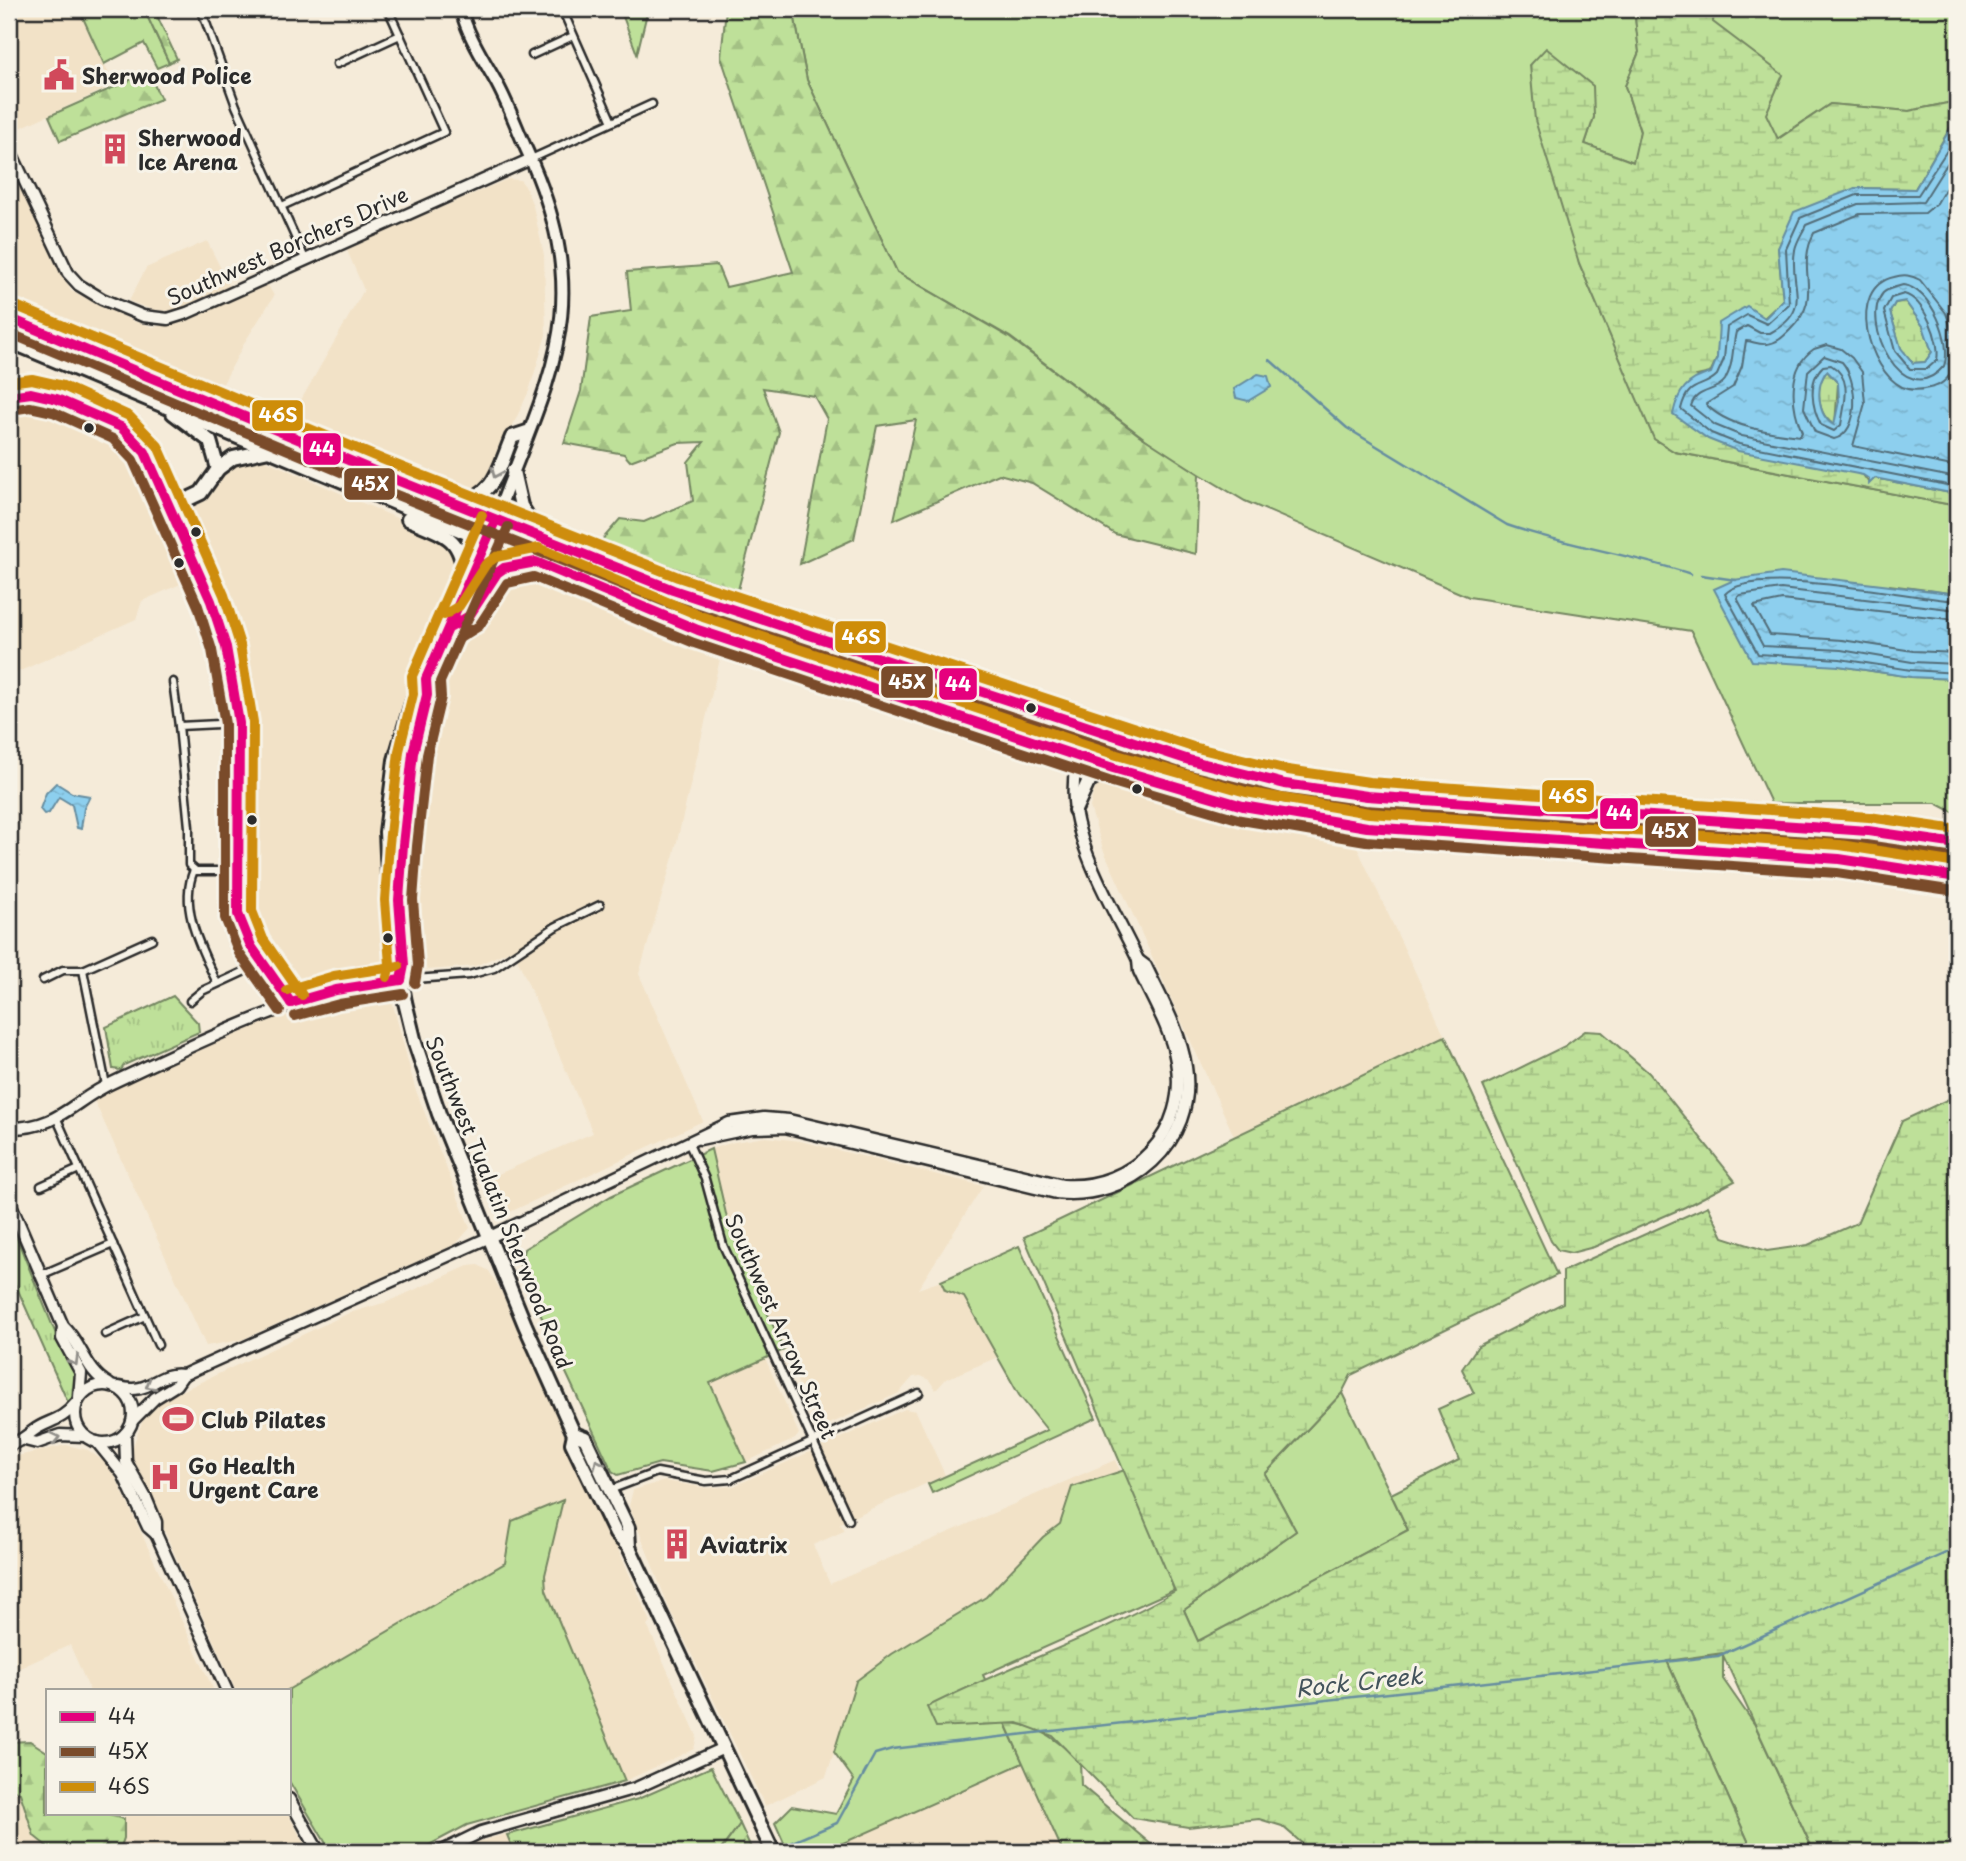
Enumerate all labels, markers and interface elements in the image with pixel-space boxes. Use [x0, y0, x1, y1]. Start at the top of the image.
public building icon: Sherwood Police [42, 58, 76, 92]
place label: Sherwood Police [82, 59, 252, 91]
place label: Sherwood Ice Arena [138, 121, 242, 177]
building icon: Sherwood Ice Arena [98, 132, 132, 166]
street label: Southwest Borchers Drive [161, 177, 413, 313]
line badge: 46S [251, 399, 304, 432]
text: 46S [259, 400, 297, 428]
unlabelled marker [82, 421, 96, 435]
line badge: 44 [302, 432, 342, 466]
text: 44 [309, 434, 335, 462]
one-way arrow [490, 465, 504, 478]
line badge: 45X [343, 467, 396, 501]
text: 45X [351, 469, 389, 497]
unlabelled marker [189, 525, 203, 539]
unlabelled marker [172, 556, 186, 570]
line badge: 46S [834, 620, 887, 654]
text: 46S [842, 622, 880, 650]
line badge: 45X [880, 665, 934, 699]
text: 45X [888, 667, 926, 695]
line badge: 44 [938, 667, 978, 701]
text: 44 [945, 669, 971, 697]
unlabelled marker [1024, 701, 1038, 715]
line badge: 46S [1541, 779, 1595, 813]
text: 46S [1549, 781, 1587, 809]
unlabelled marker [1130, 782, 1144, 796]
line badge: 44 [1599, 797, 1639, 830]
text: 44 [1606, 798, 1632, 826]
unlabelled marker [245, 813, 259, 827]
line badge: 45X [1644, 815, 1697, 848]
text: 45X [1651, 816, 1689, 844]
unlabelled marker [381, 931, 395, 945]
street label: Southwest Tualatin Sherwood Road [418, 1031, 582, 1373]
street label: Southwest Arrow Street [718, 1208, 846, 1444]
one-way arrow [66, 1354, 79, 1367]
one-way arrow [144, 1377, 157, 1390]
sports icon: Club Pilates [161, 1402, 195, 1436]
place label: Club Pilates [201, 1403, 326, 1435]
one-way arrow [49, 1432, 61, 1446]
place label: Go Health Urgent Care [188, 1449, 319, 1505]
one-way arrow [592, 1459, 606, 1472]
hospital icon: Go Health Urgent Care [148, 1460, 182, 1494]
building icon: Aviatrix [660, 1527, 694, 1561]
place label: Aviatrix [700, 1528, 788, 1560]
water label: Rock Creek [1294, 1657, 1425, 1705]
legend [46, 1689, 290, 1815]
text: 44 [108, 1699, 136, 1731]
text: 45X [108, 1734, 149, 1766]
text: 46S [108, 1769, 150, 1801]

